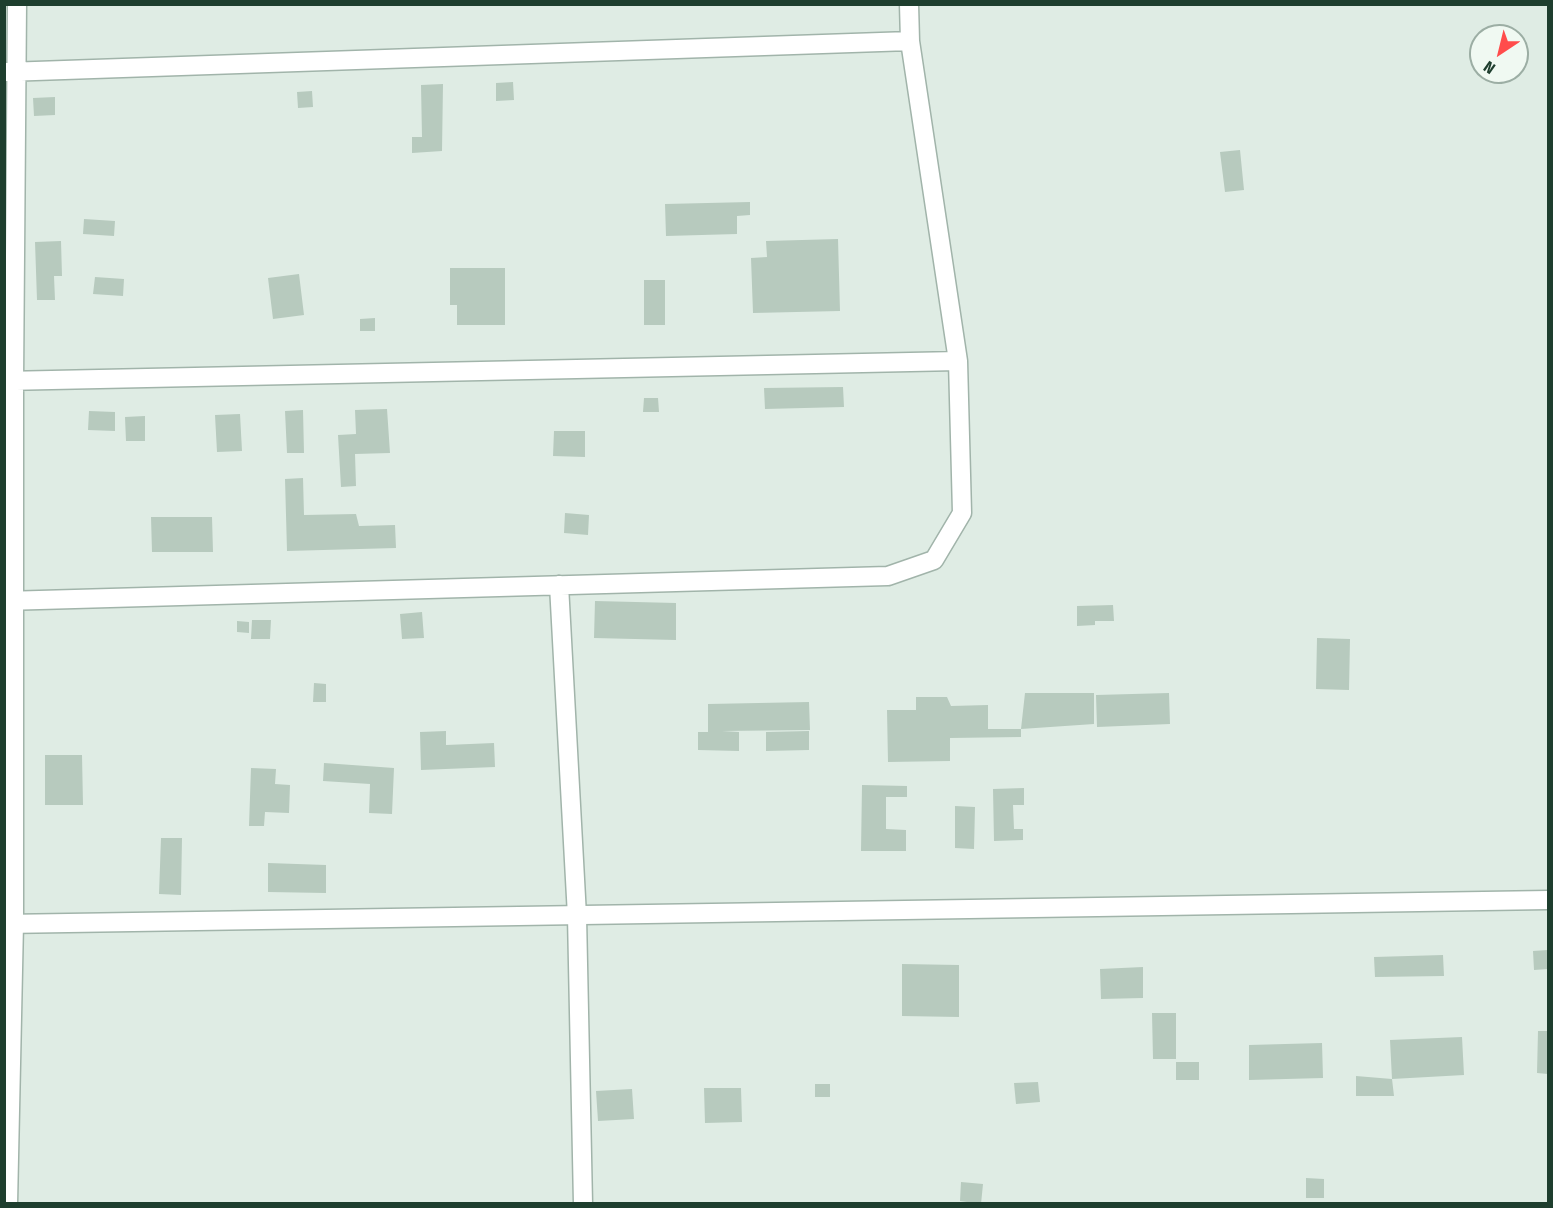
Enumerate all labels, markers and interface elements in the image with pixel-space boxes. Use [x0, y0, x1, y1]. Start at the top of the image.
north arrow [1469, 24, 1529, 84]
text: N [1480, 57, 1499, 78]

